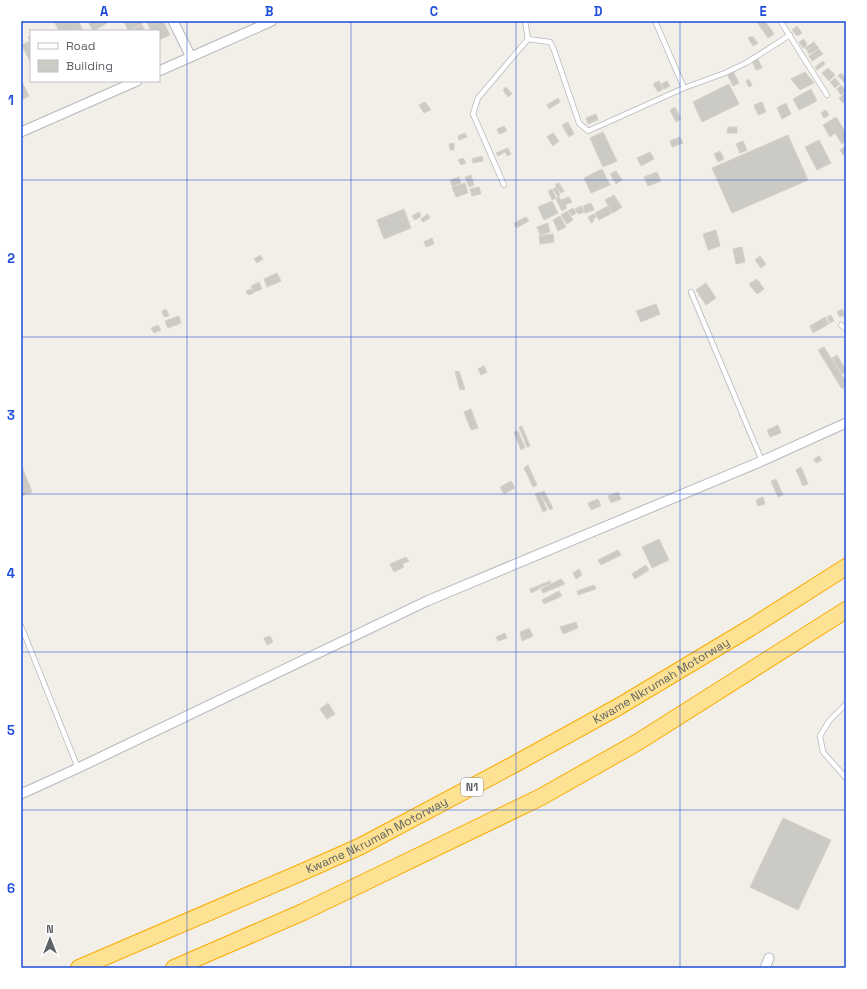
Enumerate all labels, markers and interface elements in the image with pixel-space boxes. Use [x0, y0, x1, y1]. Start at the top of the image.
text: A [100, 3, 109, 20]
text: B [265, 3, 274, 20]
text: C [430, 3, 438, 20]
text: D [594, 3, 603, 20]
text: E [759, 3, 767, 20]
legend [30, 30, 160, 82]
text: Road [66, 38, 95, 54]
text: Building [66, 58, 113, 74]
text: 1 [8, 92, 14, 109]
text: 2 [7, 250, 15, 267]
text: 3 [7, 407, 15, 424]
text: 4 [7, 565, 15, 582]
street label: Kwame Nkrumah Motorway [590, 634, 733, 727]
text: 5 [7, 722, 15, 739]
road number: N1 [461, 778, 483, 796]
street label: Kwame Nkrumah Motorway [303, 793, 450, 877]
text: 6 [7, 880, 15, 897]
north arrow [30, 919, 70, 959]
text: N [46, 922, 54, 936]

